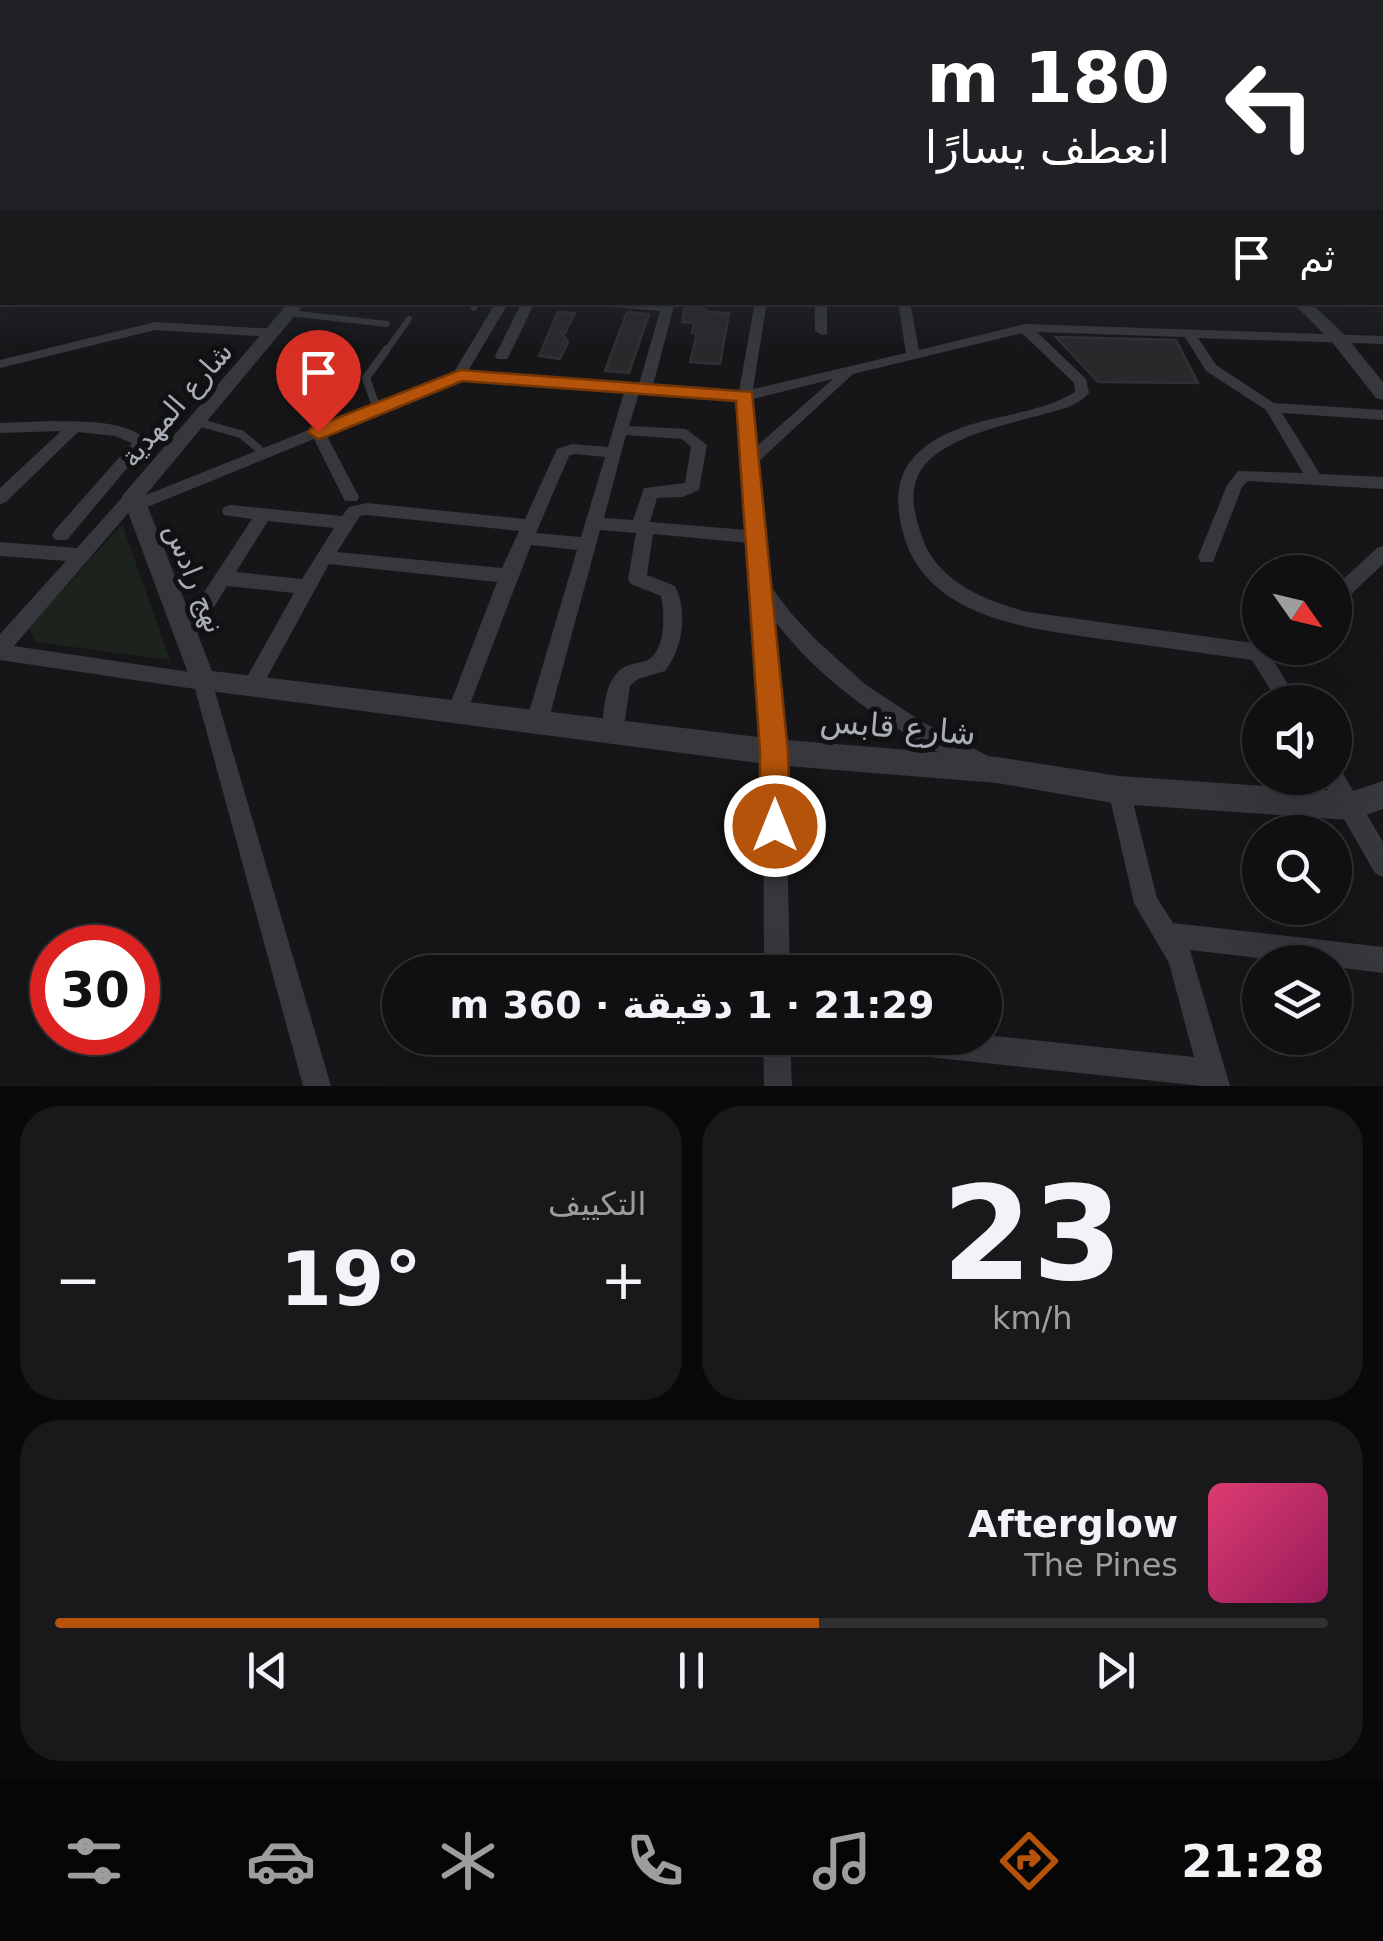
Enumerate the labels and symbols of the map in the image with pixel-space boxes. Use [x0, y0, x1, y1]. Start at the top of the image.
pin [276, 330, 361, 433]
street label: شارع المهدية [113, 335, 239, 473]
street label: نهج رادس [158, 518, 231, 638]
north arrow [1242, 555, 1352, 665]
street label: شارع قابس [819, 701, 977, 753]
position arrow [723, 774, 827, 878]
speed limit sign: 30 [30, 925, 160, 1055]

